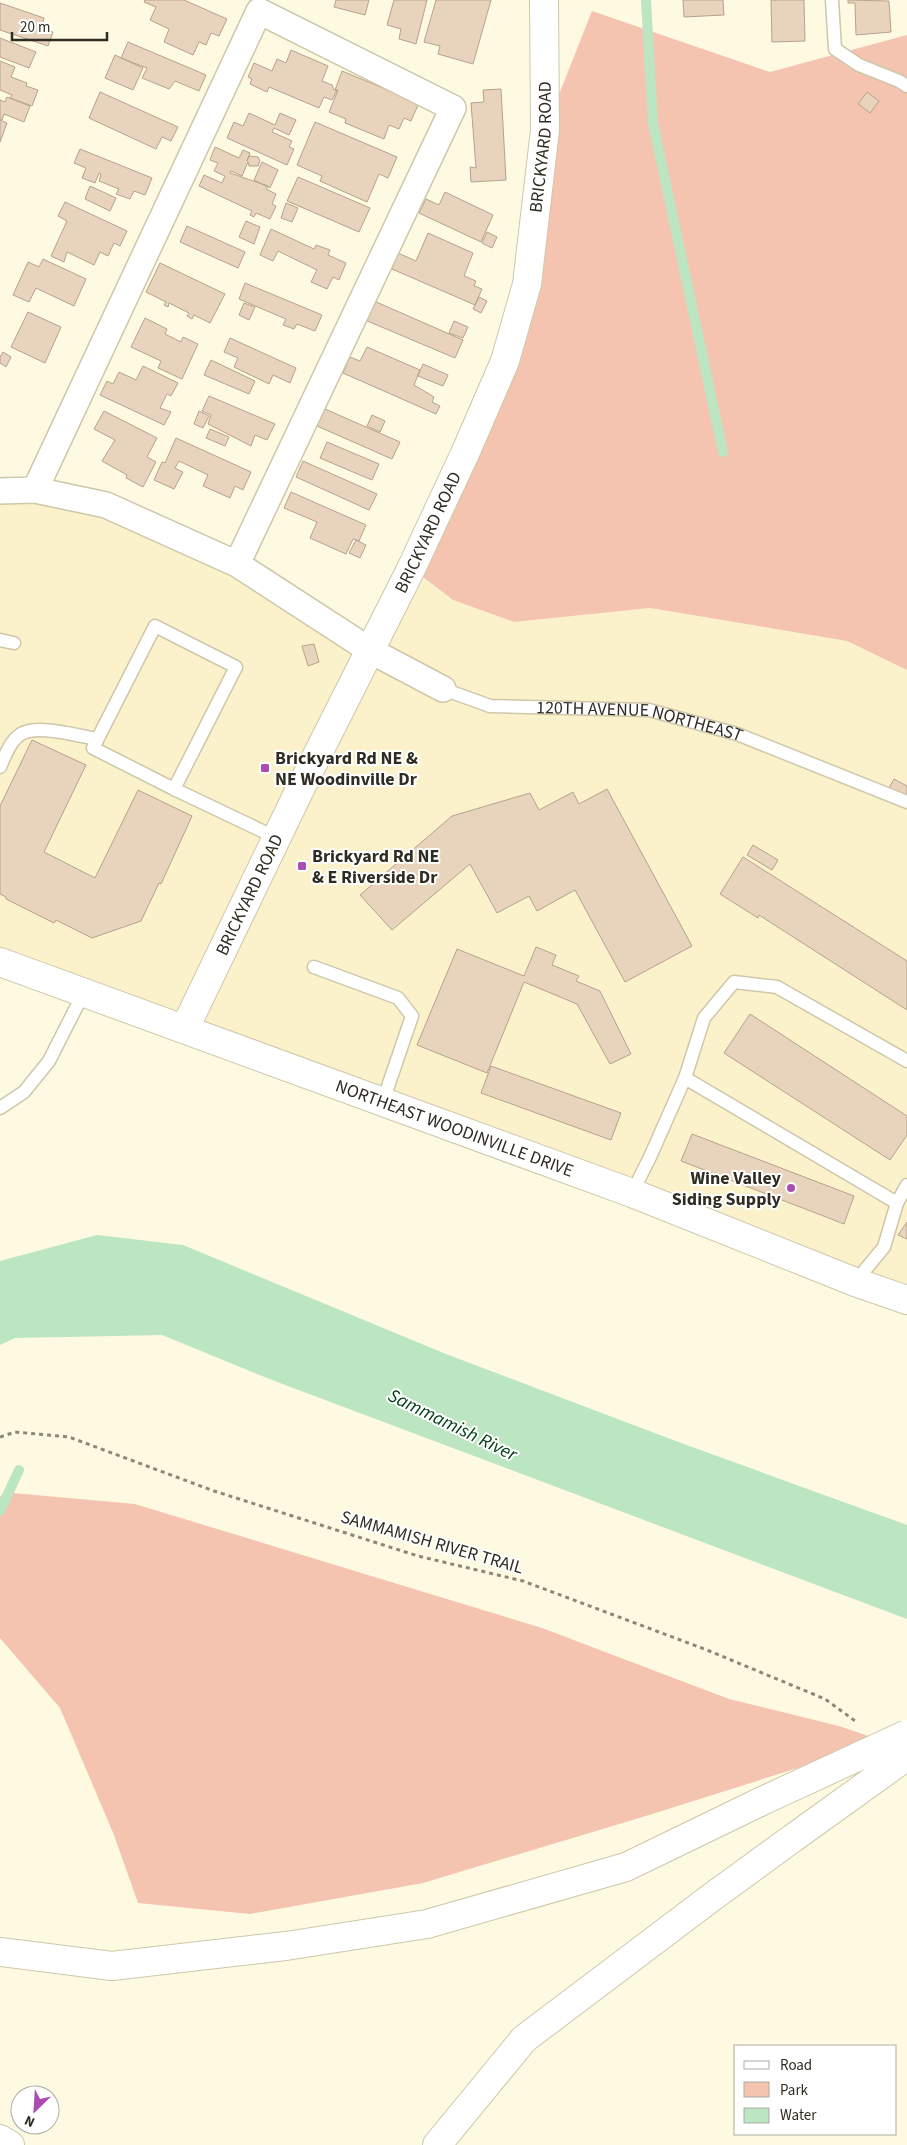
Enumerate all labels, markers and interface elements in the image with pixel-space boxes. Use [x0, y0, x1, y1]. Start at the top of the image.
scale bar [12, 10, 108, 42]
text: 20 m [20, 17, 50, 38]
street label: BRICKYARD ROAD [523, 81, 558, 214]
street label: BRICKYARD ROAD [389, 468, 468, 598]
street label: 120TH AVENUE NORTHEAST [536, 695, 747, 748]
place label: Brickyard Rd NE & NE Woodinville Dr [275, 746, 418, 792]
marker: Brickyard Rd NE & NE Woodinville Dr [259, 762, 271, 774]
street label: BRICKYARD ROAD [210, 830, 290, 960]
place label: Brickyard Rd NE & E Riverside Dr [312, 844, 439, 890]
marker: Brickyard Rd NE & E Riverside Dr [296, 860, 308, 872]
street label: NORTHEAST WOODINVILLE DRIVE [332, 1074, 577, 1184]
place label: Wine Valley Siding Supply [672, 1166, 782, 1212]
marker: Wine Valley Siding Supply [785, 1182, 797, 1194]
water label: Sammamish River [383, 1382, 523, 1469]
street label: SAMMAMISH RIVER TRAIL [338, 1504, 526, 1581]
legend [734, 2045, 897, 2135]
text: Road [780, 2055, 812, 2076]
text: Park [780, 2080, 809, 2101]
north arrow [10, 2085, 60, 2135]
text: Water [780, 2105, 817, 2126]
text: N [21, 2110, 38, 2132]

